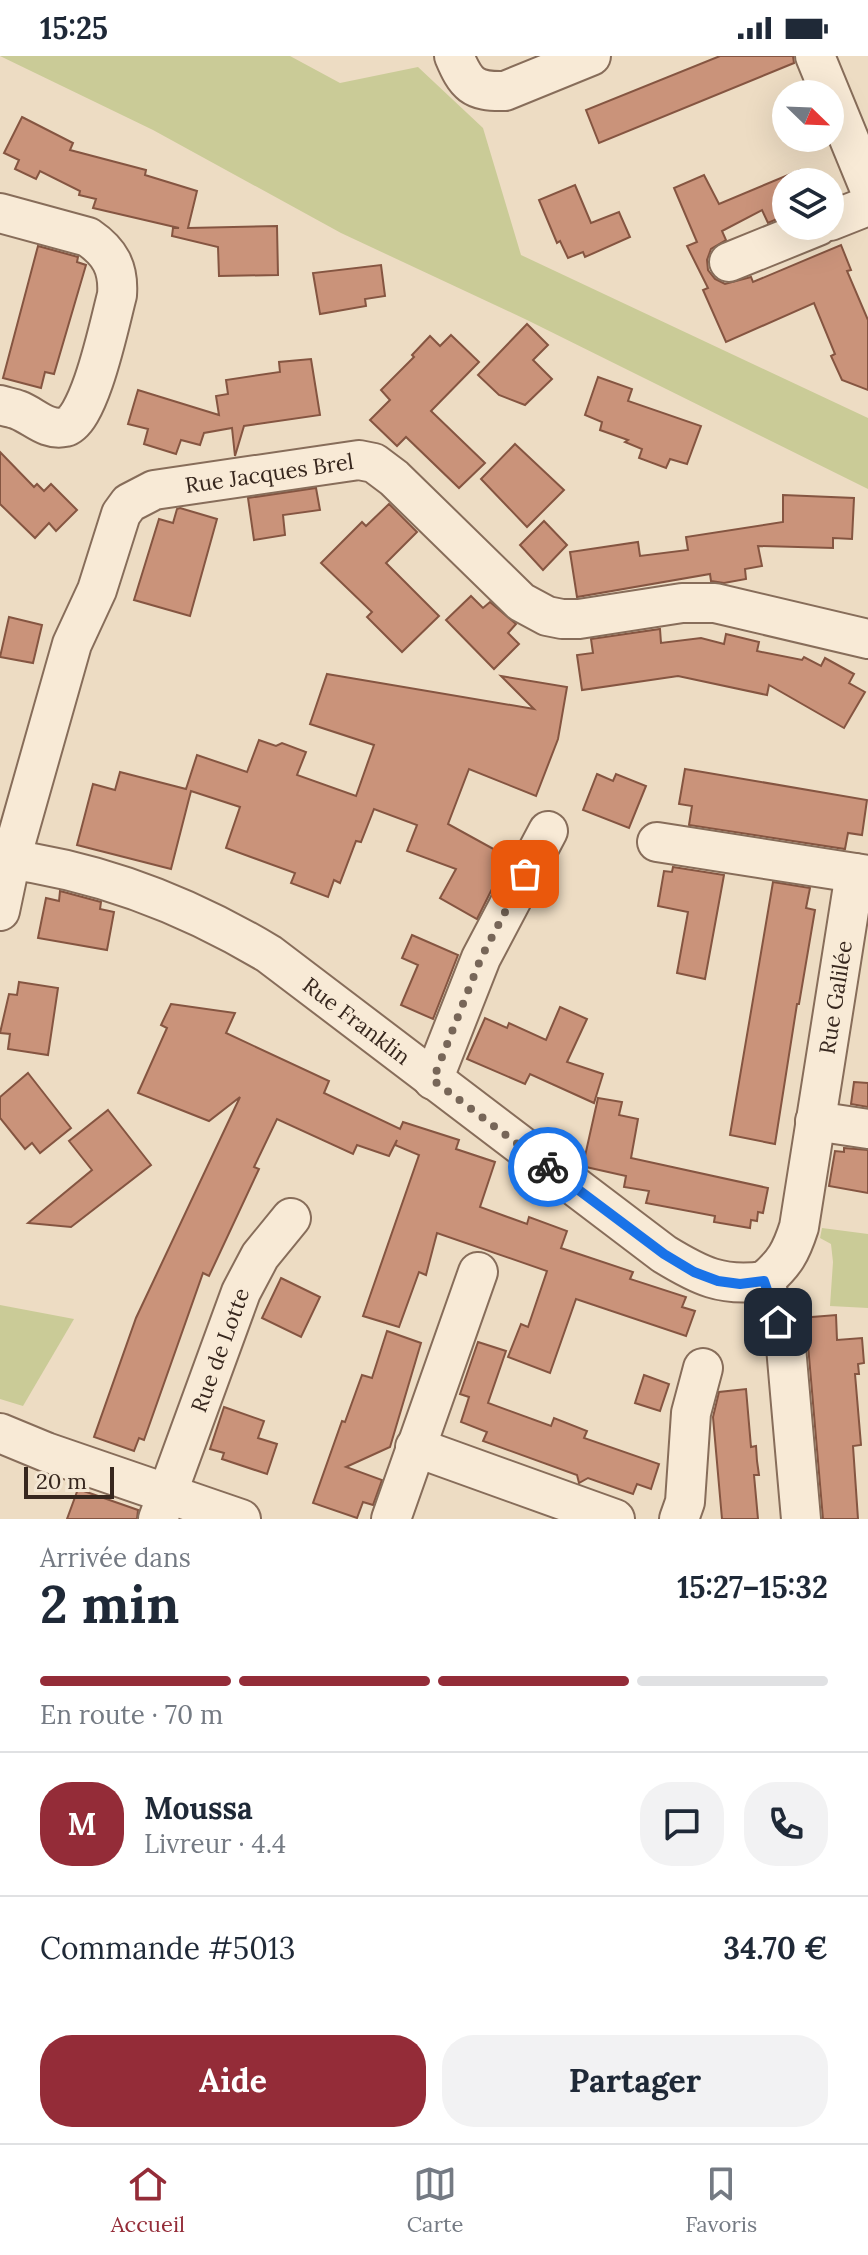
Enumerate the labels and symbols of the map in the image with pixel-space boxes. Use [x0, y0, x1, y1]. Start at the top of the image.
north arrow [772, 80, 844, 152]
street label: Rue Jacques Brel [183, 447, 355, 499]
pin [491, 840, 559, 908]
street label: Rue Galilée [813, 938, 858, 1056]
street label: Rue Franklin [297, 971, 416, 1071]
courier [508, 1127, 588, 1207]
street label: Rue de Lotte [184, 1284, 255, 1416]
pin [744, 1288, 812, 1356]
scale bar [24, 1463, 114, 1499]

